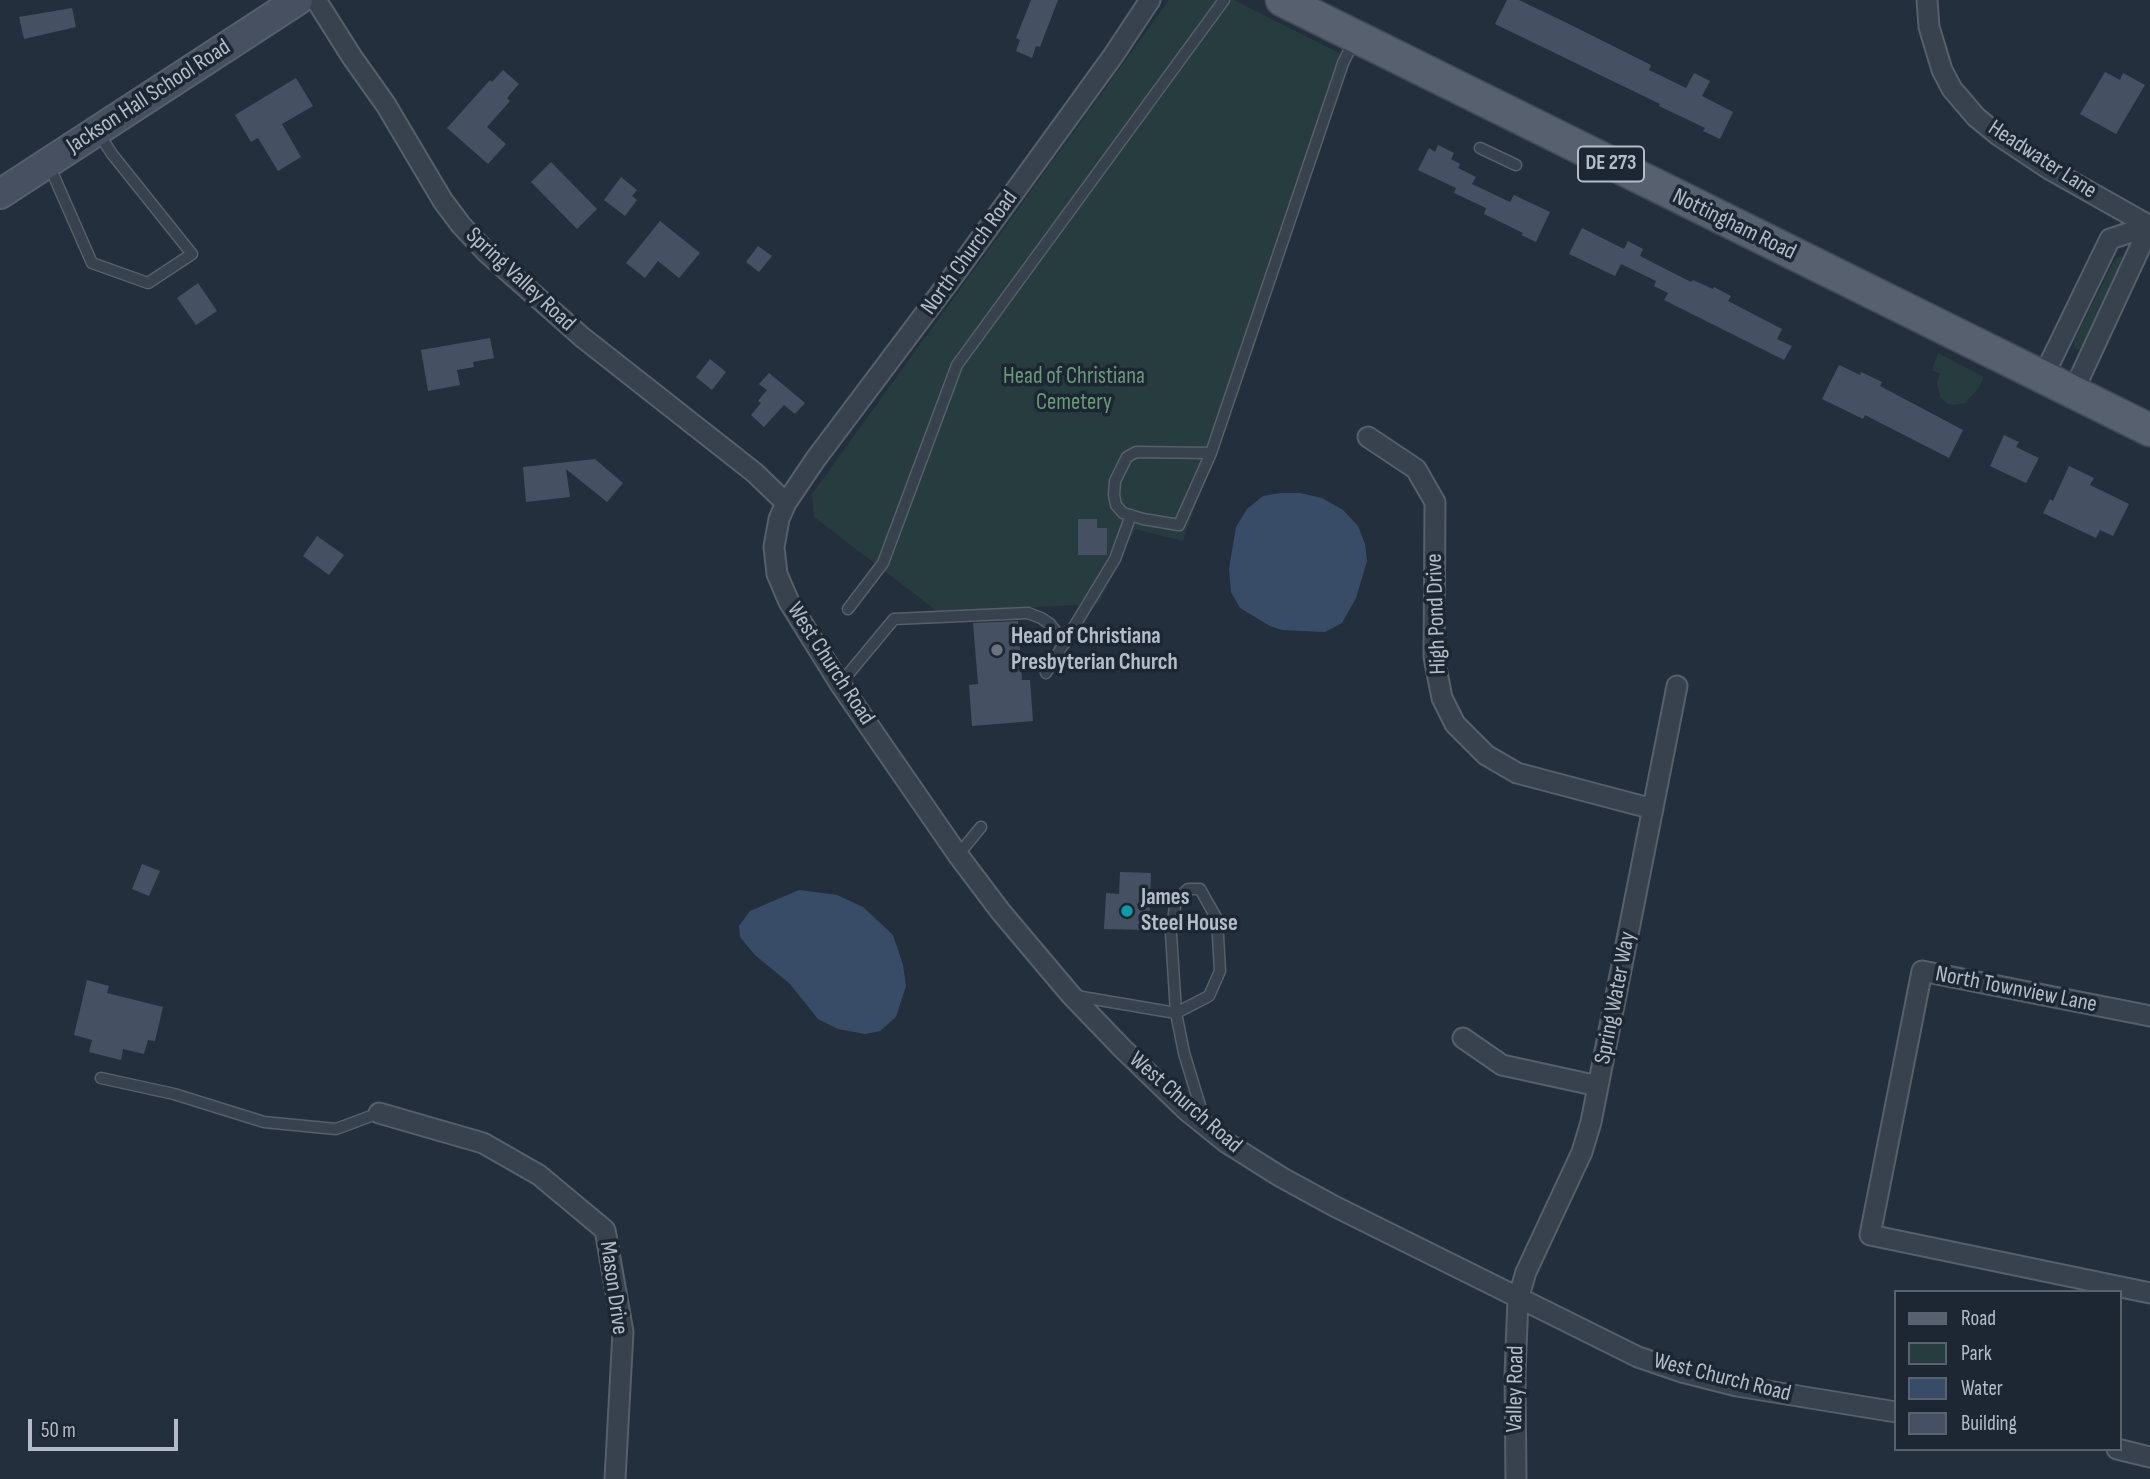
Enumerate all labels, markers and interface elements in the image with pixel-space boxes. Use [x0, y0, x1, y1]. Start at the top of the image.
street label: Jackson Hall School Road [62, 34, 236, 160]
street label: Headwater Lane [1983, 115, 2101, 205]
road number: DE 273 [1578, 146, 1644, 182]
street label: Nottingham Road [1668, 183, 1800, 267]
street label: North Church Road [916, 186, 1024, 320]
street label: Spring Valley Road [459, 222, 581, 338]
park label: Head of Christiana Cemetery [1003, 363, 1145, 417]
street label: High Pond Drive [1421, 553, 1453, 675]
street label: West Church Road [780, 598, 880, 730]
place label: Head of Christiana Presbyterian Church [1011, 623, 1178, 677]
marker: Head of Christiana Presbyterian Church [989, 642, 1005, 658]
place label: James Steel House [1141, 884, 1238, 938]
marker: James Steel House [1119, 903, 1135, 919]
street label: Spring Water Way [1590, 929, 1642, 1067]
street label: North Townview Lane [1933, 961, 2099, 1019]
street label: West Church Road [1123, 1046, 1247, 1160]
street label: Mason Drive [593, 1240, 633, 1336]
legend [1895, 1290, 2122, 1451]
text: Road [1961, 1306, 1996, 1331]
text: Park [1961, 1341, 1992, 1366]
street label: Valley Road [1501, 1345, 1531, 1433]
street label: West Church Road [1650, 1348, 1794, 1408]
text: Water [1961, 1376, 2003, 1401]
scale bar [32, 1406, 182, 1450]
text: Building [1961, 1411, 2017, 1436]
text: 50 m [41, 1418, 76, 1443]

